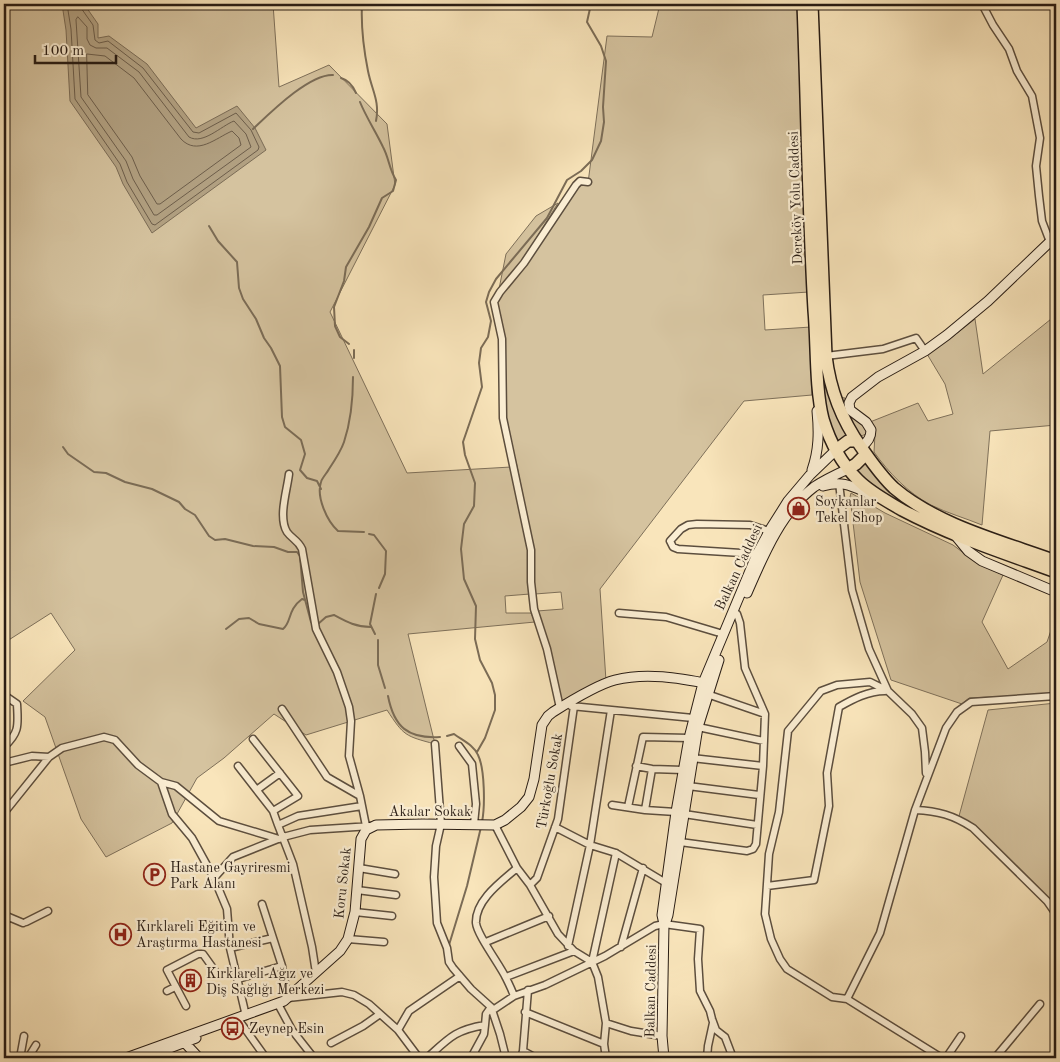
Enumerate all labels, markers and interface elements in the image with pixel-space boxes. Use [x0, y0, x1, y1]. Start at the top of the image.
scale bar [35, 32, 116, 64]
text: 100 m [42, 44, 84, 59]
street label: Dereköy Yolu Caddesi [787, 131, 805, 265]
place label: Soykanlar Tekel Shop [815, 495, 882, 525]
shop icon: Soykanlar Tekel Shop [787, 497, 811, 521]
street label: Balkan Caddesi [713, 522, 765, 613]
street label: Türkoğlu Sokak [535, 732, 565, 830]
street label: Akalar Sokak [389, 805, 471, 819]
street label: Koru Sokak [332, 847, 354, 920]
place label: Hastane Gayriresmi Park Alanı [170, 861, 291, 891]
parking icon: Hastane Gayriresmi Park Alanı [142, 863, 166, 887]
place label: Kırklareli Eğitim ve Araştırma Hastanesi [136, 920, 262, 950]
hospital icon: Kırklareli Eğitim ve Araştırma Hastanesi [108, 922, 132, 946]
street label: Balkan Caddesi [643, 944, 659, 1038]
place label: Kırklareli Ağız ve Diş Sağlığı Merkezi [206, 967, 324, 997]
building icon: Kırklareli Ağız ve Diş Sağlığı Merkezi [178, 969, 202, 993]
bus stop icon: Zeynep Esin [221, 1016, 245, 1040]
place label: Zeynep Esin [249, 1022, 325, 1036]

